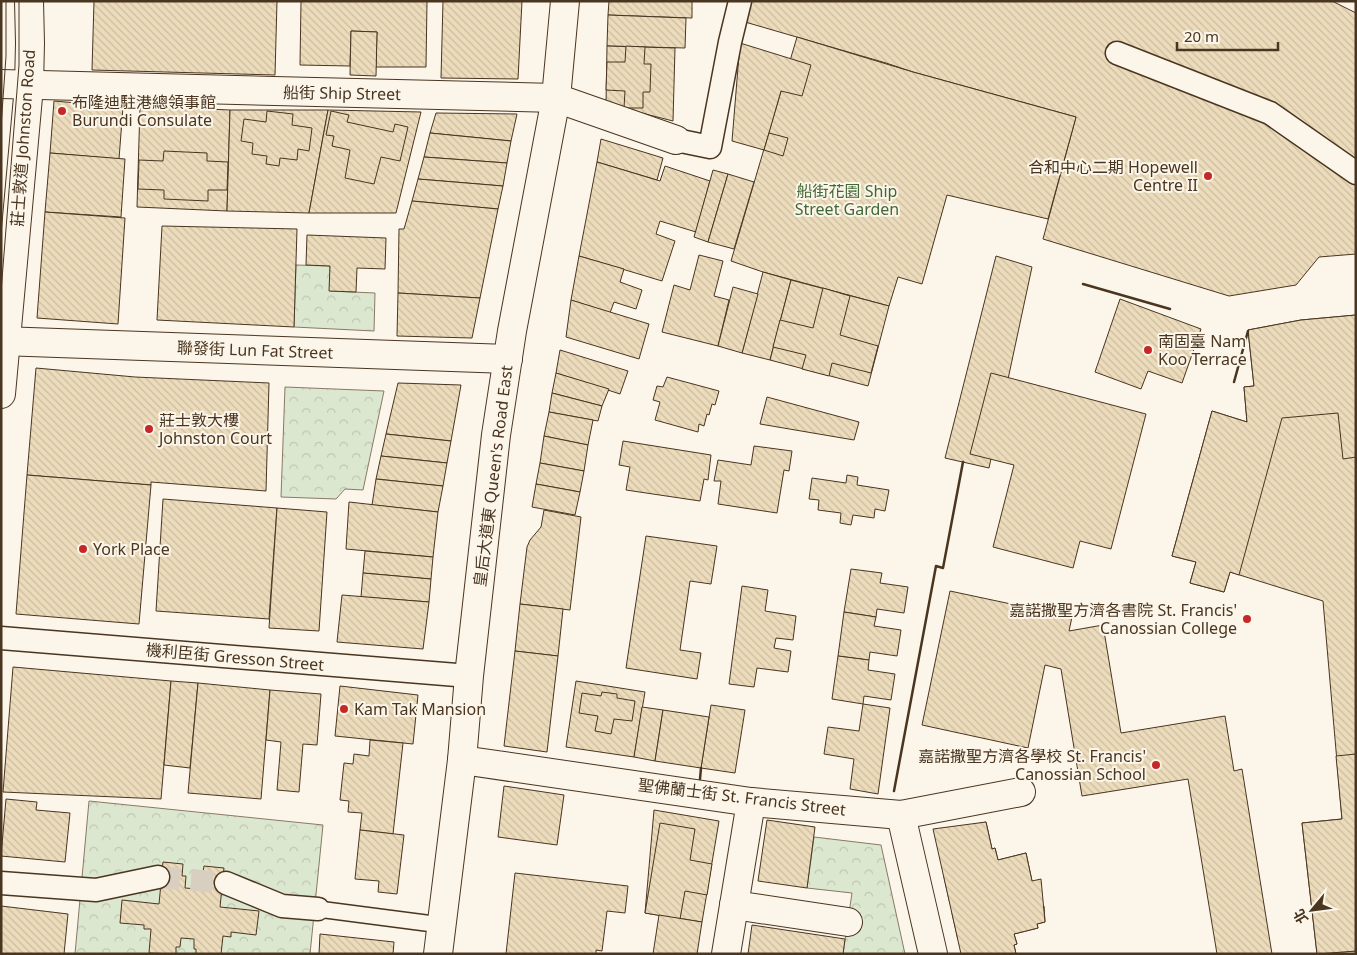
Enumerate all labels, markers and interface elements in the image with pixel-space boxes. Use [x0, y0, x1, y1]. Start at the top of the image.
scale bar [1177, 20, 1278, 52]
text: 20 m [1184, 26, 1219, 46]
street label: 莊士敦道 Johnston Road [6, 49, 40, 227]
street label: 船街 Ship Street [283, 81, 401, 105]
place label: 布隆迪駐港總領事館 Burundi Consulate [72, 91, 216, 131]
marker: 布隆迪駐港總領事館 Burundi Consulate [56, 105, 68, 117]
place label: 合和中心二期 Hopewell Centre II [1028, 156, 1198, 196]
marker: 合和中心二期 Hopewell Centre II [1202, 170, 1214, 182]
park label: 船街花園 Ship Street Garden [795, 180, 899, 220]
place label: 南固臺 Nam Koo Terrace [1158, 330, 1247, 370]
street label: 聯發街 Lun Fat Street [176, 336, 334, 364]
marker: 南固臺 Nam Koo Terrace [1142, 344, 1154, 356]
street label: 皇后大道東 Queen's Road East [468, 364, 518, 588]
place label: 莊士敦大樓 Johnston Court [157, 409, 272, 449]
marker: 莊士敦大樓 Johnston Court [143, 423, 155, 435]
place label: York Place [93, 538, 170, 560]
marker: York Place [77, 543, 89, 555]
place label: 嘉諾撒聖方濟各書院 St. Francis' Canossian College [1009, 599, 1237, 639]
marker: 嘉諾撒聖方濟各書院 St. Francis' Canossian College [1241, 613, 1253, 625]
street label: 機利臣街 Gresson Street [145, 638, 325, 676]
place label: Kam Tak Mansion [354, 698, 486, 720]
marker: Kam Tak Mansion [338, 703, 350, 715]
place label: 嘉諾撒聖方濟各學校 St. Francis' Canossian School [918, 745, 1146, 785]
marker: 嘉諾撒聖方濟各學校 St. Francis' Canossian School [1150, 759, 1162, 771]
street label: 聖佛蘭士街 St. Francis Street [637, 773, 847, 821]
north arrow [1287, 885, 1337, 935]
text: 北 [1288, 906, 1312, 927]

